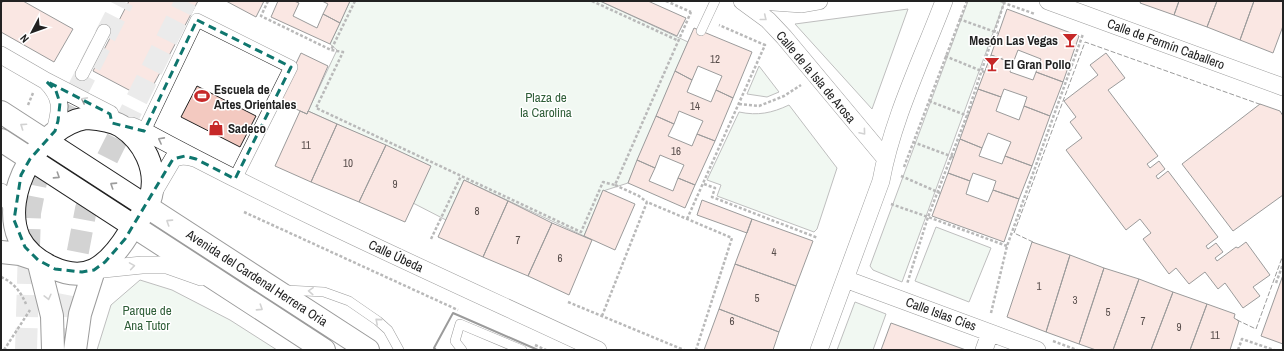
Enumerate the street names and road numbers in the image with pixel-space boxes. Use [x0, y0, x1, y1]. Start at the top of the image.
street label: Calle de Fermín Caballero [1105, 15, 1227, 73]
street label: Calle de la Isla de Arosa [773, 28, 860, 127]
street label: Avenida del Cardenal Herrera Oria [182, 225, 331, 330]
street label: Calle Úbeda [366, 236, 426, 276]
street label: Calle Islas Cíes [903, 293, 979, 335]

